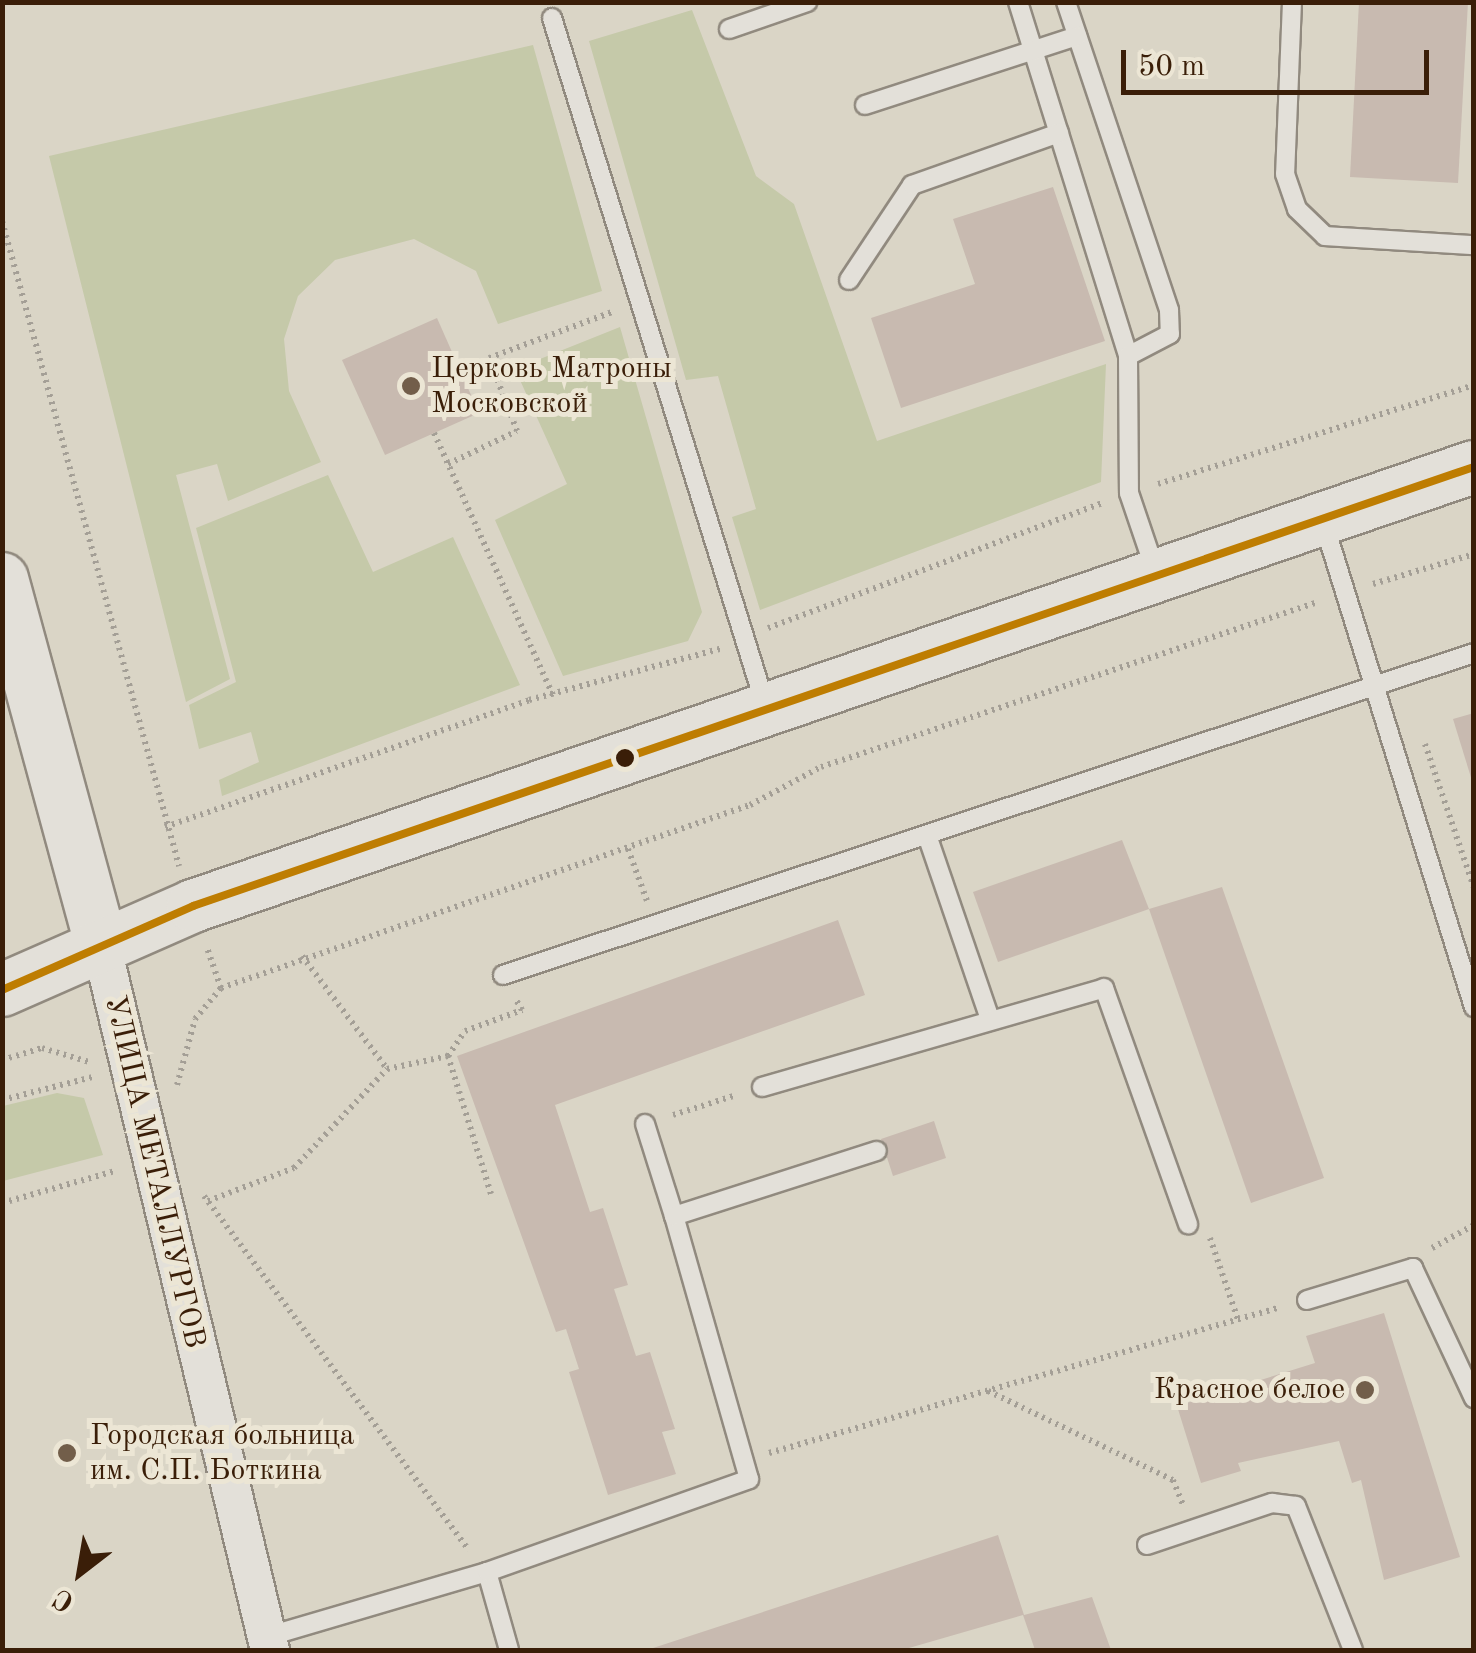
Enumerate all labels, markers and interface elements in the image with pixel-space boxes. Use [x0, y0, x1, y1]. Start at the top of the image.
scale bar [1126, 30, 1434, 92]
text: 50 m [1138, 52, 1205, 82]
place label: Церковь Матроны Московской [431, 351, 672, 422]
marker: Церковь Матроны Московской [400, 375, 422, 397]
unlabelled marker [615, 748, 635, 768]
street label: УЛИЦА МЕТАЛЛУРГОВ [96, 992, 212, 1352]
place label: Красное белое [1154, 1372, 1345, 1408]
marker: Красное белое [1354, 1379, 1376, 1401]
place label: Городская больница им. С.П. Боткина [90, 1418, 355, 1488]
marker: Городская больница им. С.П. Боткина [54, 1440, 80, 1466]
north arrow [30, 1523, 130, 1623]
text: С [49, 1582, 80, 1615]

